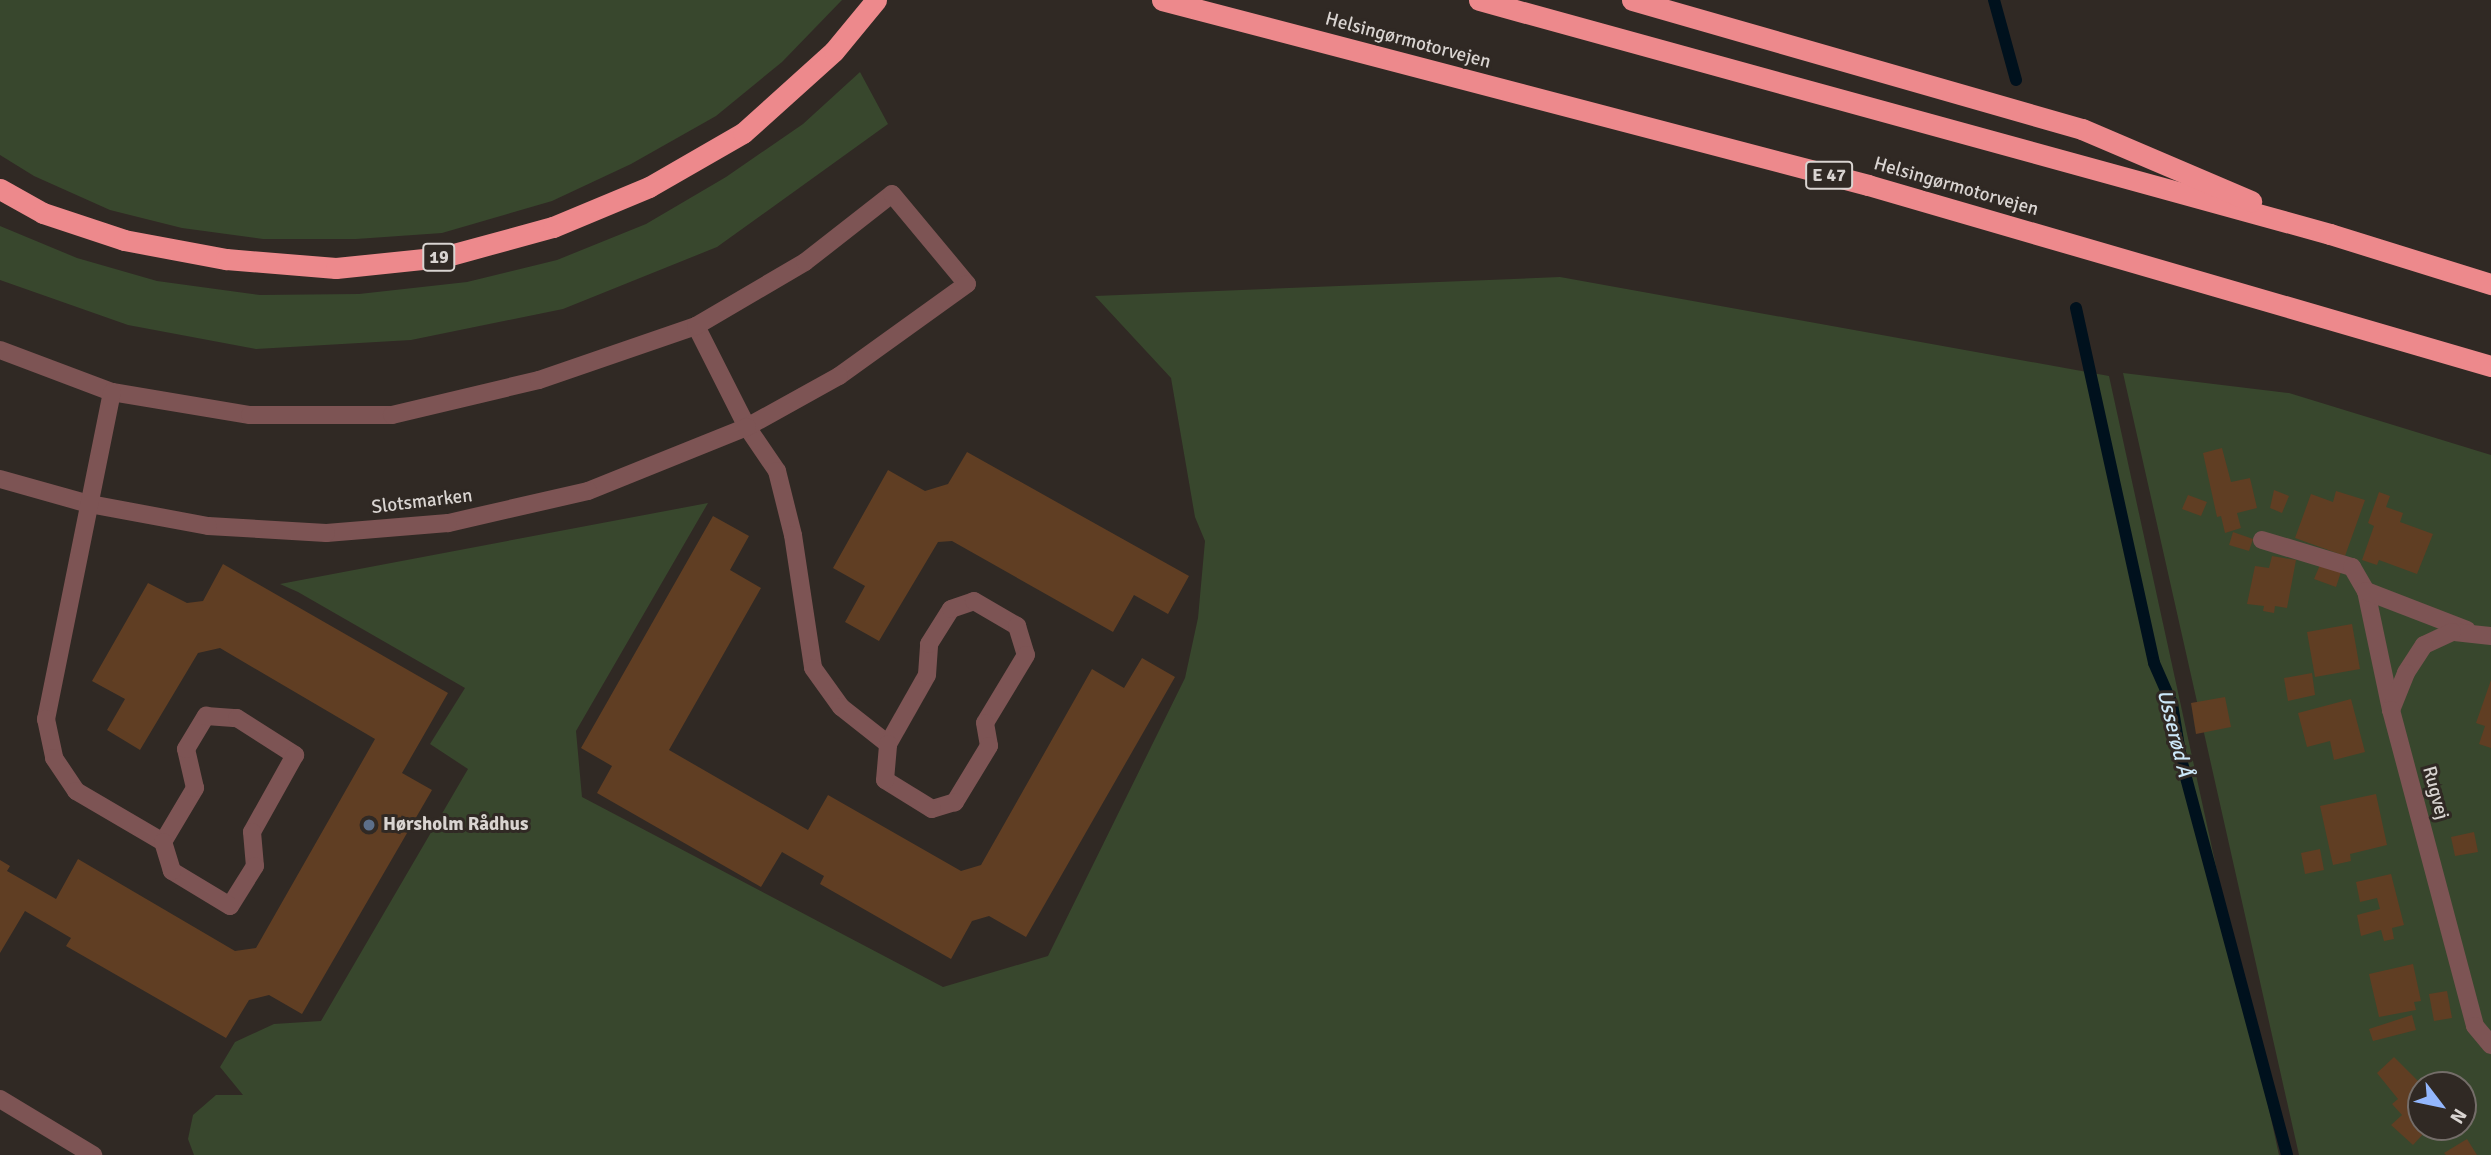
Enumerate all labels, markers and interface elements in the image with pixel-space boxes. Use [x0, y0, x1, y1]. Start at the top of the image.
street label: Helsingørmotorvejen [1323, 8, 1493, 74]
street label: Helsingørmotorvejen [1871, 153, 2041, 221]
road number: E 47 [1804, 160, 1854, 190]
road number: 19 [422, 243, 457, 272]
street label: Slotsmarken [370, 485, 474, 519]
water label: Usserød Å [2152, 687, 2198, 779]
street label: Rugvej [2417, 764, 2453, 822]
place label: Hørsholm Rådhus [383, 814, 528, 836]
marker: Hørsholm Rådhus [361, 817, 377, 833]
north arrow [2407, 1071, 2477, 1141]
text: N [2444, 1104, 2472, 1128]

